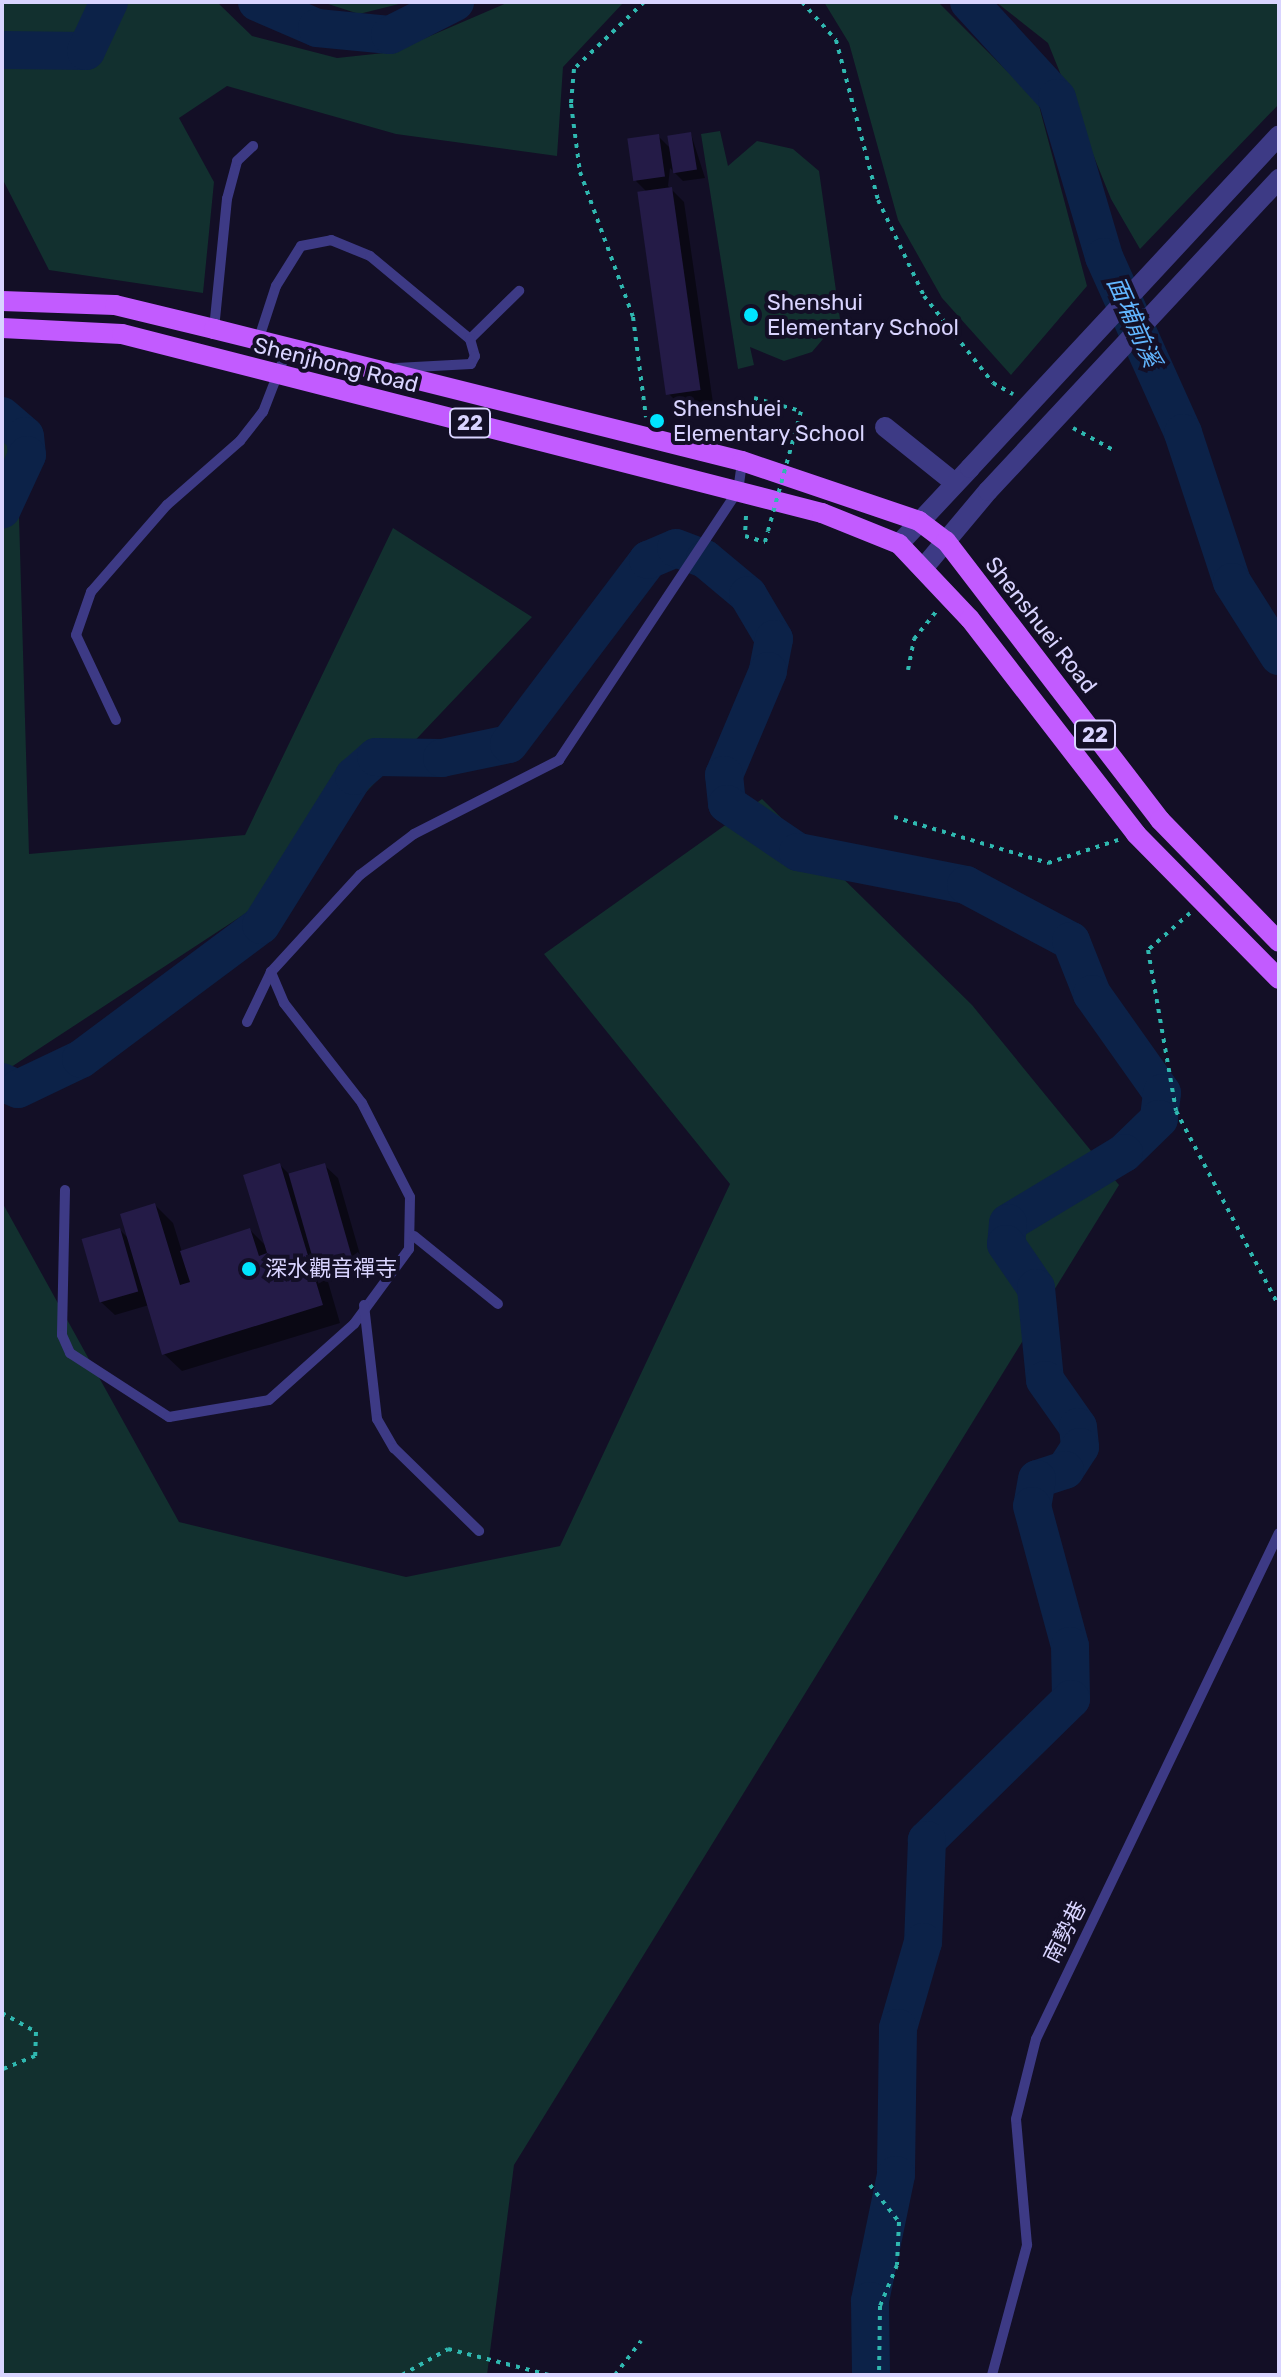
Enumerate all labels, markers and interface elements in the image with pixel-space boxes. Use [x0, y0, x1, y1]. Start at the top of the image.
water label: 面埔前溪 [1100, 272, 1166, 372]
place label: Shenshui Elementary School [767, 289, 960, 340]
marker: Shenshui Elementary School [742, 306, 760, 324]
street label: Shenjhong Road [251, 332, 421, 398]
place label: Shenshuei Elementary School [673, 395, 866, 446]
road number: 22 [448, 407, 492, 439]
marker: Shenshuei Elementary School [648, 412, 666, 430]
street label: Shenshuei Road [980, 552, 1102, 698]
road number: 22 [1073, 719, 1117, 751]
place label: 深水觀音禪寺 [265, 1256, 397, 1282]
marker: 深水觀音禪寺 [240, 1260, 258, 1278]
street label: 南勢巷 [1038, 1897, 1092, 1967]

